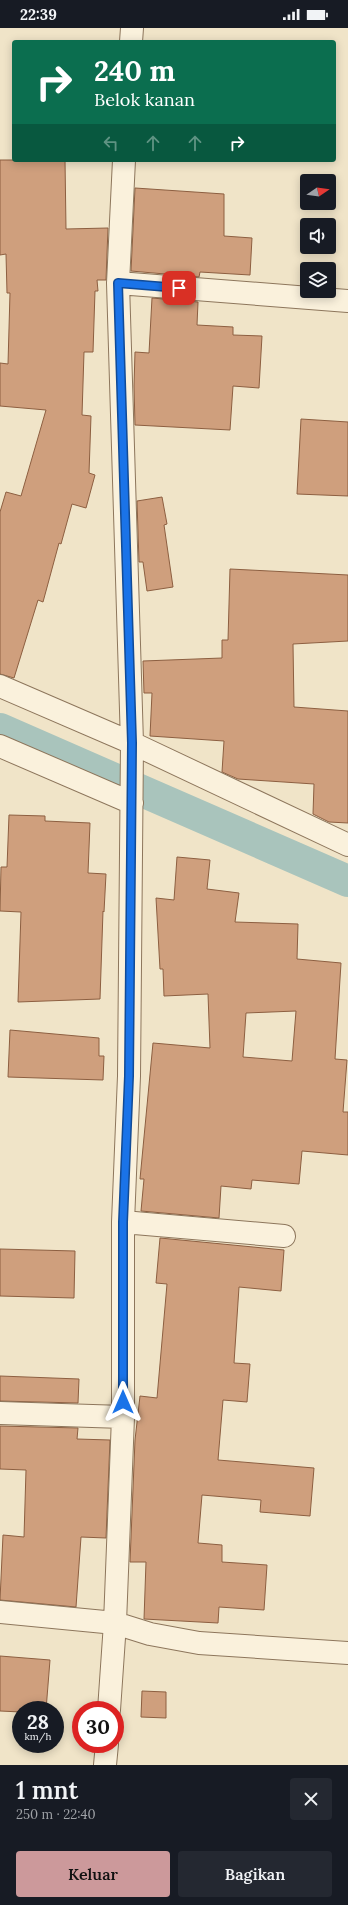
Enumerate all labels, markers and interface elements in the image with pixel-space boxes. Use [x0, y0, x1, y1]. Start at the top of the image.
text: 22:39 [20, 5, 57, 24]
text: 240 m [94, 53, 175, 89]
icon: right [28, 56, 80, 108]
text: Belok kanan [94, 88, 195, 111]
icon: left [100, 132, 122, 154]
icon: ahead [142, 132, 164, 154]
icon: ahead [184, 132, 206, 154]
icon: right [226, 132, 248, 154]
north arrow [300, 174, 336, 210]
map controls [300, 174, 336, 298]
button: sound [300, 218, 336, 254]
button: layers [300, 262, 336, 298]
pin [162, 271, 196, 305]
icon: arrive [168, 277, 190, 299]
position arrow [102, 1381, 144, 1423]
speed limit sign: 30 [72, 1701, 124, 1753]
text: 28 [27, 1709, 49, 1734]
text: km/h [24, 1730, 52, 1743]
text: 1 mnt [16, 1775, 78, 1806]
button: close [290, 1778, 332, 1820]
text: 250 m · 22:40 [16, 1806, 96, 1823]
button: Keluar [16, 1851, 170, 1897]
button: Bagikan [178, 1851, 332, 1897]

